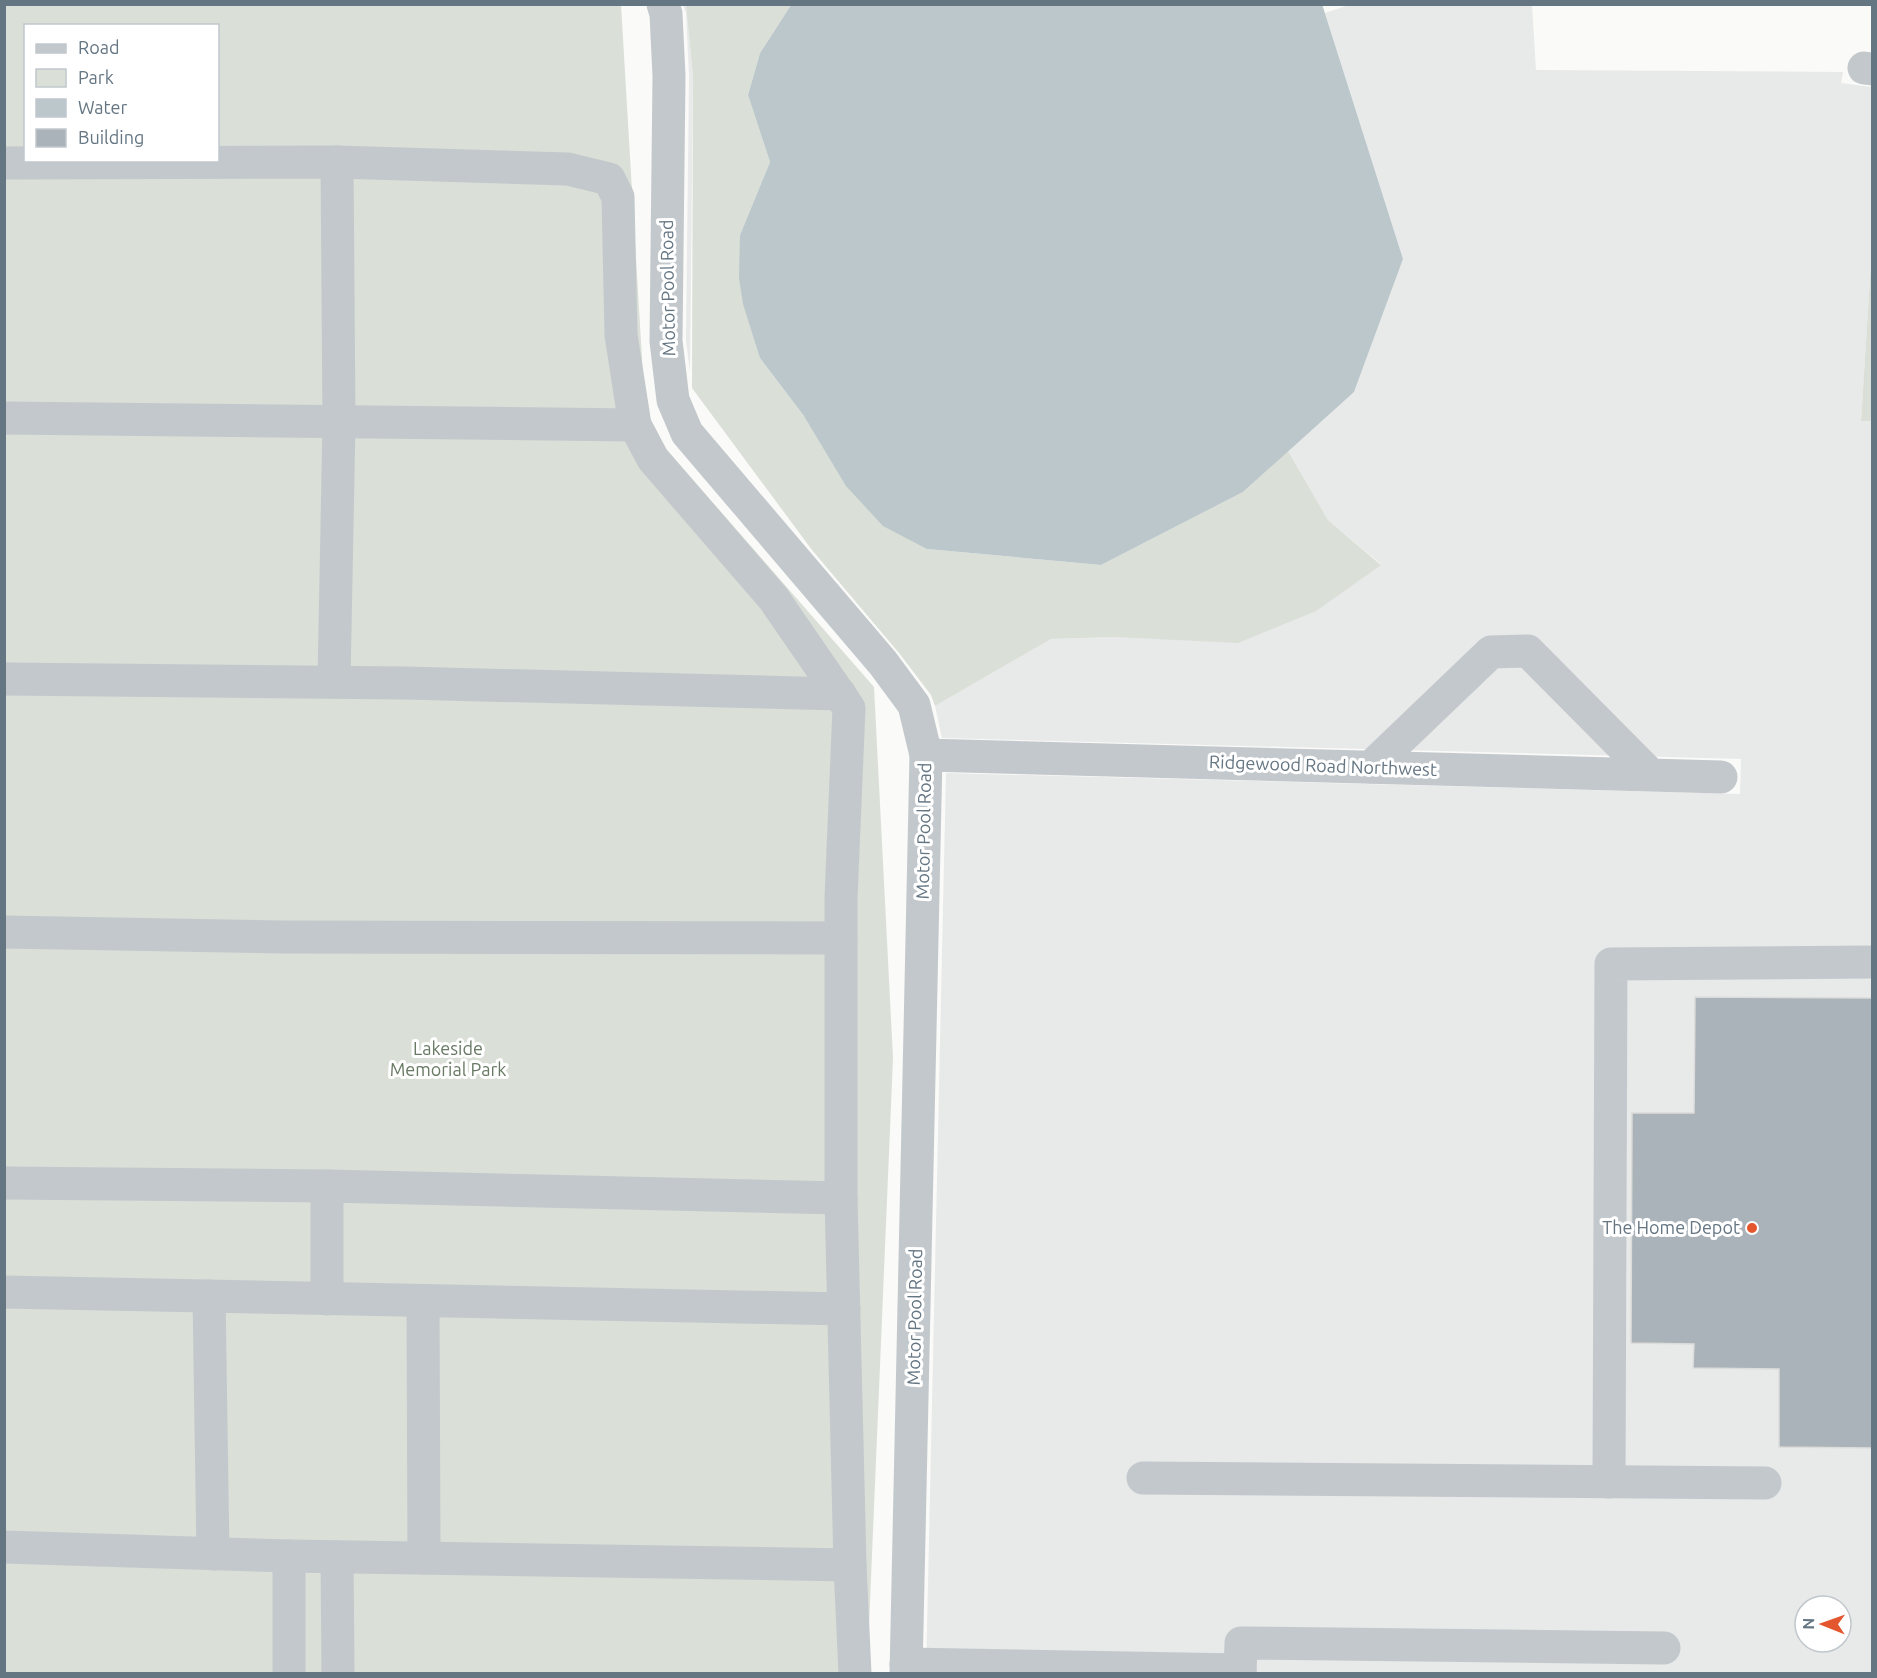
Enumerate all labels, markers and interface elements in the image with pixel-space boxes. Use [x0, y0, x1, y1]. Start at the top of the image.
legend [24, 24, 219, 162]
text: Road [78, 37, 120, 57]
text: Park [78, 67, 114, 87]
text: Water [78, 97, 128, 117]
text: Building [78, 127, 144, 147]
street label: Motor Pool Road [656, 220, 678, 357]
street label: Ridgewood Road Northwest [1209, 751, 1437, 779]
street label: Motor Pool Road [912, 762, 934, 899]
park label: Lakeside Memorial Park [390, 1038, 506, 1079]
place label: The Home Depot [1602, 1217, 1740, 1237]
marker: The Home Depot [1745, 1221, 1759, 1235]
street label: Motor Pool Road [903, 1248, 925, 1385]
north arrow [1793, 1594, 1853, 1654]
text: N [1799, 1618, 1817, 1630]

